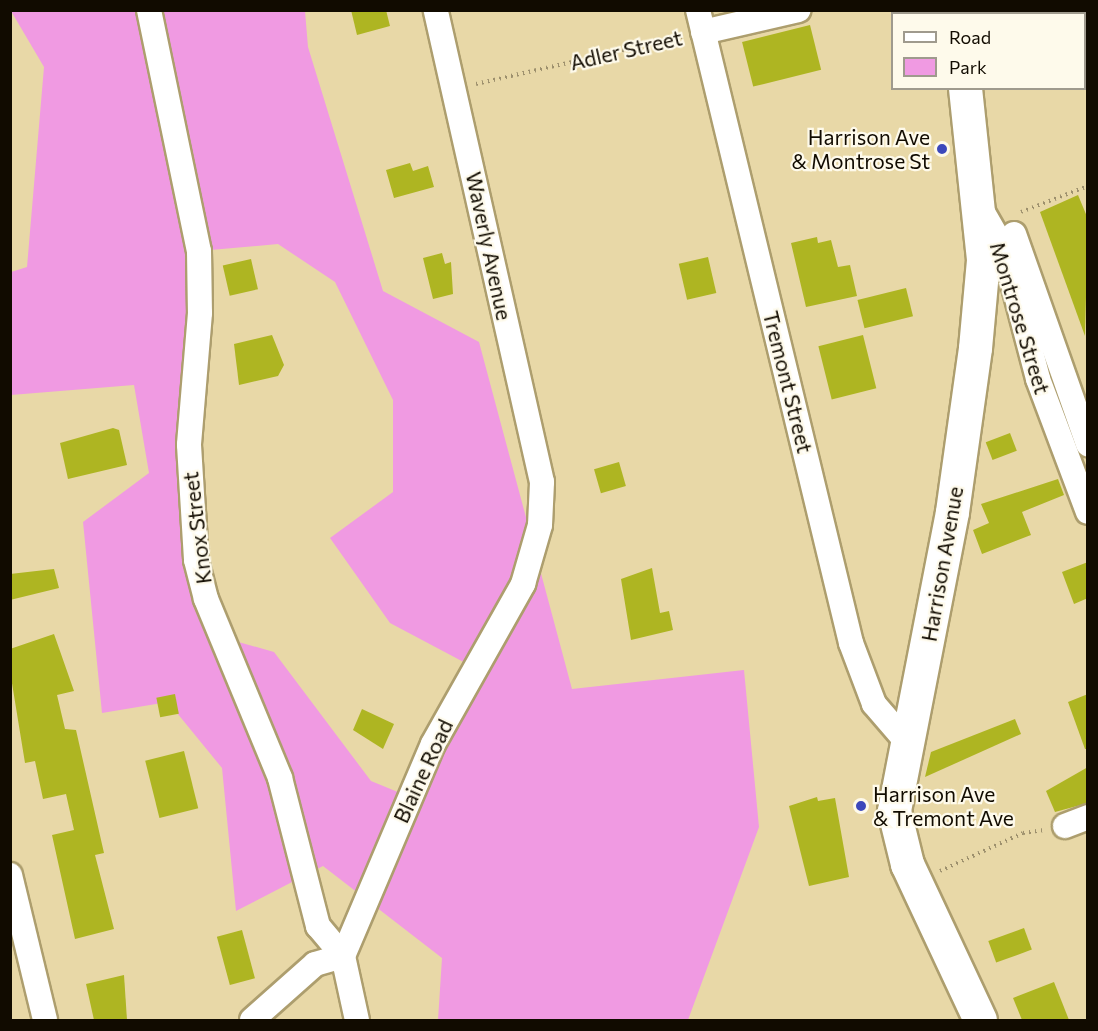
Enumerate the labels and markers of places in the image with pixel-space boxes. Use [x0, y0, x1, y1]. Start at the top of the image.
place label: Harrison Ave & Montrose St [792, 124, 930, 174]
marker: Harrison Ave & Montrose St [935, 142, 949, 156]
place label: Harrison Ave & Tremont Ave [873, 781, 1014, 831]
marker: Harrison Ave & Tremont Ave [854, 799, 868, 813]

